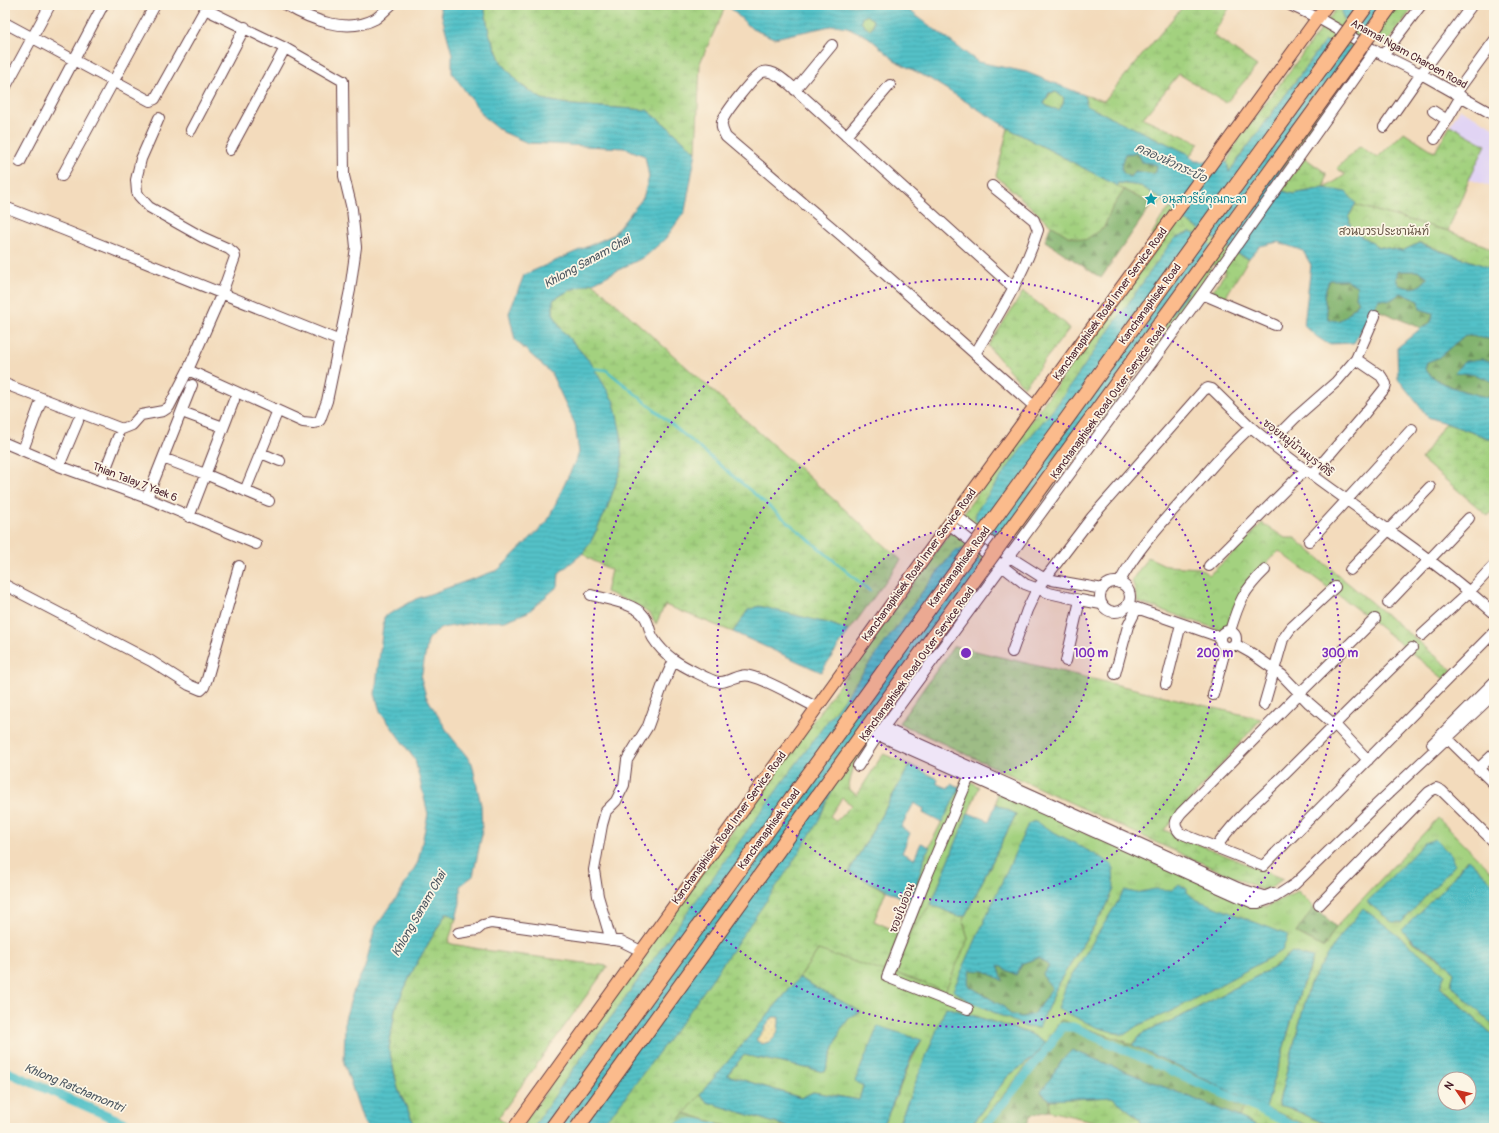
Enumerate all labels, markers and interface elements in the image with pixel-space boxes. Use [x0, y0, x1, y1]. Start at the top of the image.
street label: Anamai Ngam Charoen Road [1348, 17, 1470, 91]
water label: คลองหัวกระบือ [1133, 139, 1210, 186]
place icon: อนุสาวรีย์คุณกะลา [1143, 191, 1159, 207]
place label: อนุสาวรีย์คุณกะลา [1162, 191, 1247, 208]
park label: สวนบวรประชานันท์ [1339, 223, 1429, 238]
street label: Kanchanaphisek Road Inner Service Road [1050, 225, 1170, 383]
water label: Khlong Sanam Chai [541, 231, 634, 292]
street label: Kanchanaphisek Road [1116, 261, 1184, 347]
street label: Kanchanaphisek Road Outer Service Road [1048, 323, 1168, 481]
street label: ซอยหมู่บ้านบุราศิริ [1259, 415, 1337, 481]
street label: Thian Talay 7 Yaek 6 [91, 460, 179, 504]
street label: Kanchanaphisek Road Inner Service Road [859, 486, 979, 644]
street label: Kanchanaphisek Road [925, 524, 993, 610]
street label: Kanchanaphisek Road Outer Service Road [857, 585, 977, 743]
centre of rings [959, 646, 973, 660]
text: 100 m [1074, 646, 1109, 661]
text: 200 m [1197, 646, 1234, 661]
text: 300 m [1322, 646, 1359, 661]
street label: Kanchanaphisek Road Inner Service Road [669, 749, 789, 907]
street label: Kanchanaphisek Road [735, 786, 803, 872]
water label: Khlong Sanam Chai [388, 867, 450, 959]
street label: ซอยใบอ่อน [885, 880, 918, 935]
water label: Khlong Ratchamontri [22, 1060, 128, 1116]
north arrow [1437, 1071, 1477, 1111]
text: N [1442, 1079, 1457, 1092]

